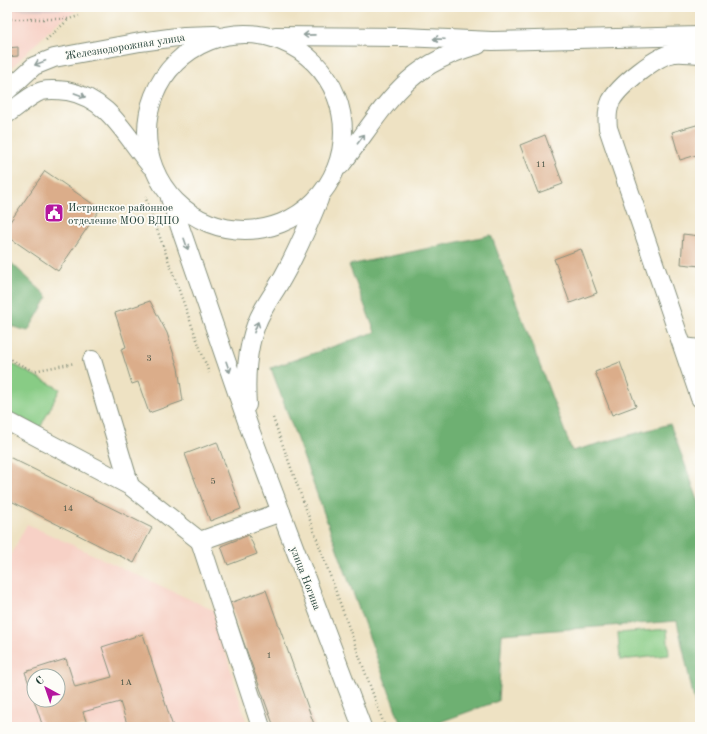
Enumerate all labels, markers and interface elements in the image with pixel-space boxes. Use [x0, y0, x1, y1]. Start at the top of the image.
one-way arrow [303, 31, 316, 39]
street label: Железнодорожная улица [65, 32, 186, 62]
one-way arrow [433, 35, 446, 42]
one-way arrow [35, 60, 47, 68]
one-way arrow [74, 92, 86, 100]
one-way arrow [357, 133, 365, 144]
house number: 11 [536, 160, 546, 169]
public building icon: Истринское районное отделение МОО ВДПО [43, 202, 65, 224]
place label: Истринское районное отделение МОО ВДПО [68, 203, 180, 227]
one-way arrow [183, 238, 190, 251]
one-way arrow [253, 321, 261, 333]
house number: 3 [146, 354, 152, 363]
one-way arrow [225, 361, 232, 374]
house number: 5 [210, 477, 216, 486]
house number: 14 [63, 504, 73, 513]
street label: улица Ногина [287, 545, 322, 613]
house number: 1 [266, 651, 272, 660]
north arrow [26, 668, 66, 708]
text: С [34, 675, 47, 688]
house number: 1А [120, 678, 132, 687]

